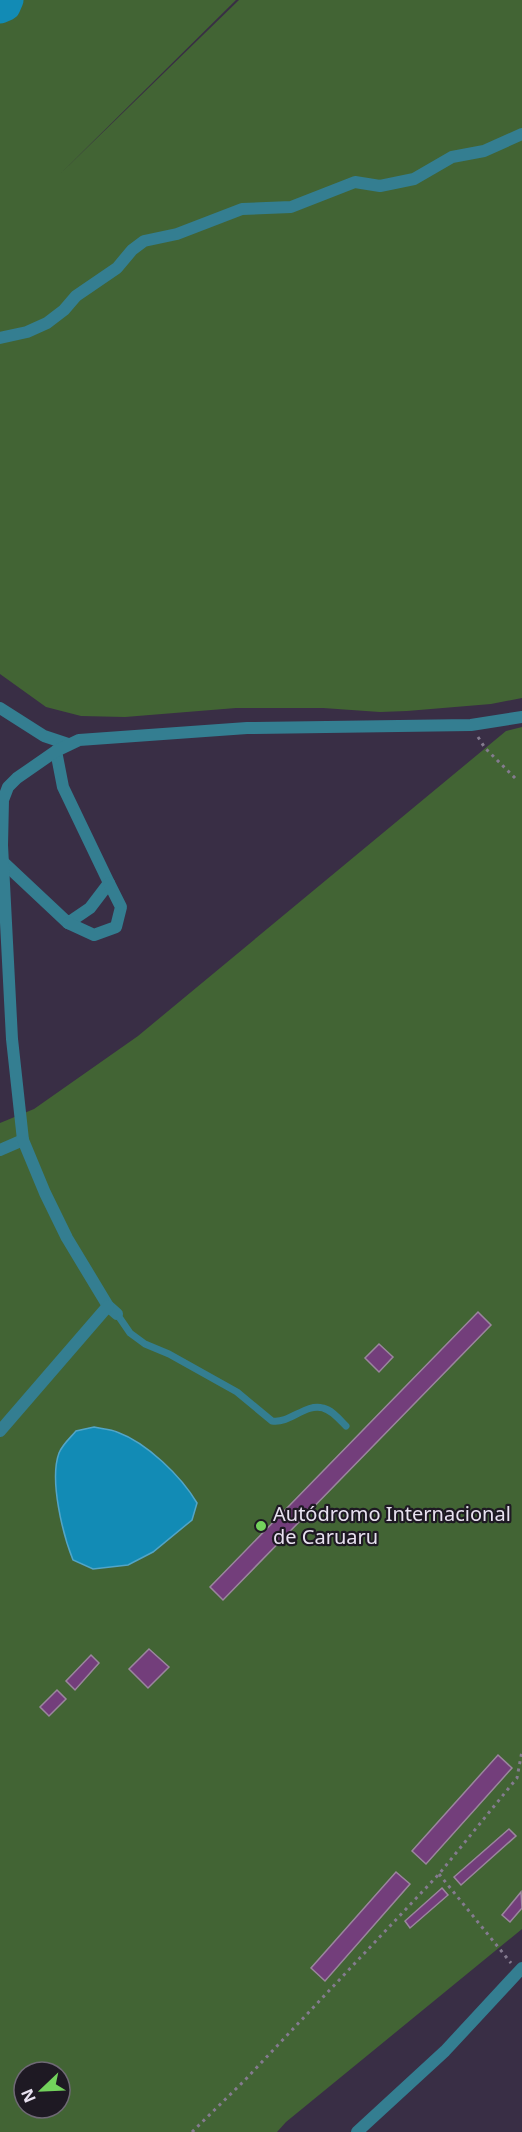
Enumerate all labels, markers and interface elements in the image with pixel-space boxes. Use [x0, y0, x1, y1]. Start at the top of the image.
place label: Autódromo Internacional de Caruaru [273, 1500, 511, 1550]
marker: Autódromo Internacional de Caruaru [254, 1519, 268, 1533]
north arrow [12, 2060, 72, 2120]
text: N [16, 2086, 41, 2106]

